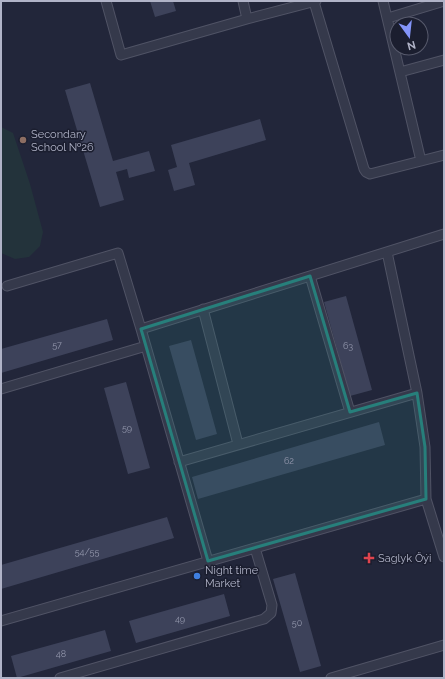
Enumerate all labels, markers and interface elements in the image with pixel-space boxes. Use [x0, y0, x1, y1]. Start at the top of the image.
north arrow [389, 16, 429, 56]
text: N [406, 38, 417, 53]
place label: Secondary School №26 [31, 128, 94, 154]
marker: Secondary School №26 [18, 135, 28, 145]
house number: 57 [52, 340, 62, 350]
house number: 63 [343, 341, 353, 351]
house number: 59 [122, 423, 132, 433]
house number: 62 [284, 456, 294, 466]
house number: 54/55 [75, 547, 99, 557]
marker: Saglyk Öýi [363, 552, 375, 564]
place label: Saglyk Öýi [378, 552, 431, 565]
place label: Night time Market [205, 564, 259, 590]
marker: Night time Market [192, 571, 202, 581]
house number: 49 [175, 614, 185, 624]
house number: 50 [292, 618, 303, 628]
house number: 48 [56, 649, 66, 659]

